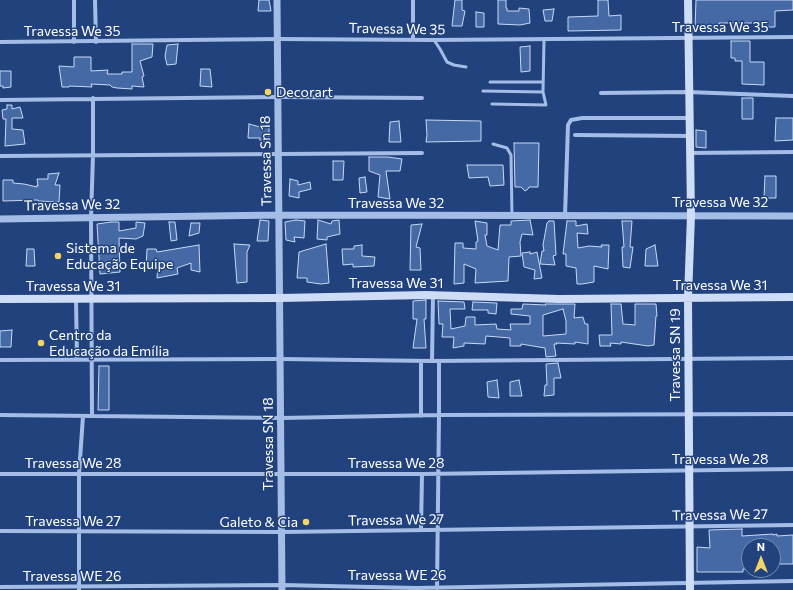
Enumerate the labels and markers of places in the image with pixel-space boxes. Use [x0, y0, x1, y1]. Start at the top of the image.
place label: Decorart [276, 84, 333, 100]
marker: Decorart [263, 87, 273, 97]
place label: Sistema de Educação Equipe [66, 240, 173, 272]
marker: Sistema de Educação Equipe [53, 251, 63, 261]
place label: Centro da Educação da Emília [49, 327, 169, 360]
marker: Centro da Educação da Emília [36, 338, 46, 348]
place label: Galeto & Cia [219, 514, 298, 530]
marker: Galeto & Cia [301, 517, 311, 527]

